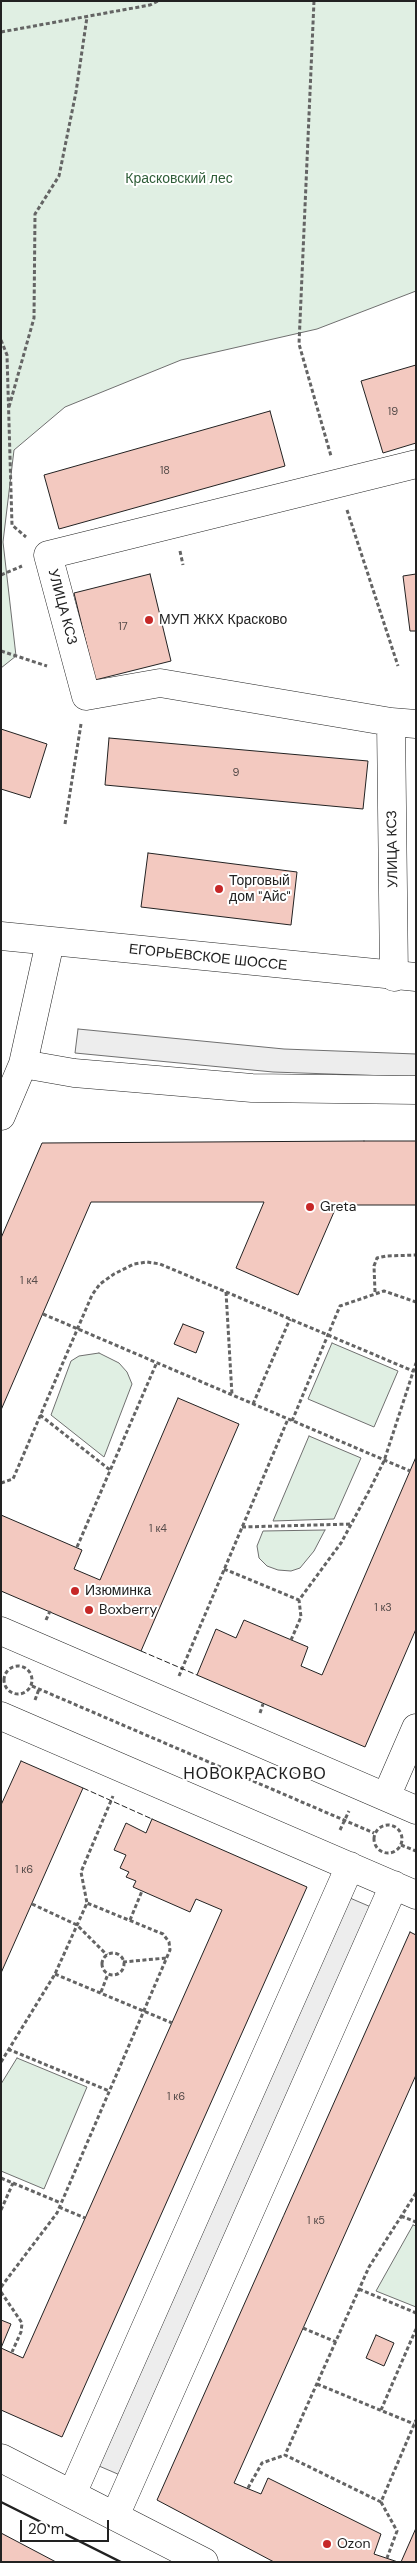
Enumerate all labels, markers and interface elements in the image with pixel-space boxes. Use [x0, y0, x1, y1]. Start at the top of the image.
park label: Красковский лес [125, 171, 233, 187]
house number: 19 [388, 405, 398, 419]
house number: 18 [160, 464, 170, 478]
street label: УЛИЦА КСЗ [44, 567, 80, 647]
place label: МУП ЖКХ Красково [159, 612, 287, 628]
marker: МУП ЖКХ Красково [143, 614, 155, 626]
house number: 17 [118, 620, 128, 634]
house number: 9 [233, 766, 239, 780]
street label: УЛИЦА КСЗ [384, 810, 402, 888]
place label: Торговый дом "Айс" [229, 873, 291, 906]
marker: Торговый дом "Айс" [213, 883, 225, 895]
street label: ЕГОРЬЕВСКОЕ ШОССЕ [128, 941, 288, 975]
place label: Greta [320, 1199, 356, 1215]
marker: Greta [304, 1201, 316, 1213]
house number: 1 к4 [20, 1274, 38, 1288]
house number: 1 к4 [149, 1522, 167, 1536]
place label: Изюминка [85, 1583, 151, 1599]
marker: Изюминка [69, 1585, 81, 1597]
house number: 1 к3 [374, 1601, 392, 1615]
place label: Boxberry [99, 1602, 157, 1618]
marker: Boxberry [83, 1604, 95, 1616]
district label: НОВОКРАСКОВО [182, 1765, 328, 1785]
house number: 1 к6 [15, 1863, 33, 1877]
house number: 1 к6 [167, 2090, 185, 2104]
house number: 1 к5 [307, 2214, 325, 2228]
scale bar [22, 2510, 111, 2542]
text: 20 m [28, 2519, 64, 2539]
place label: Ozon [337, 2536, 371, 2552]
marker: Ozon [321, 2538, 333, 2550]

